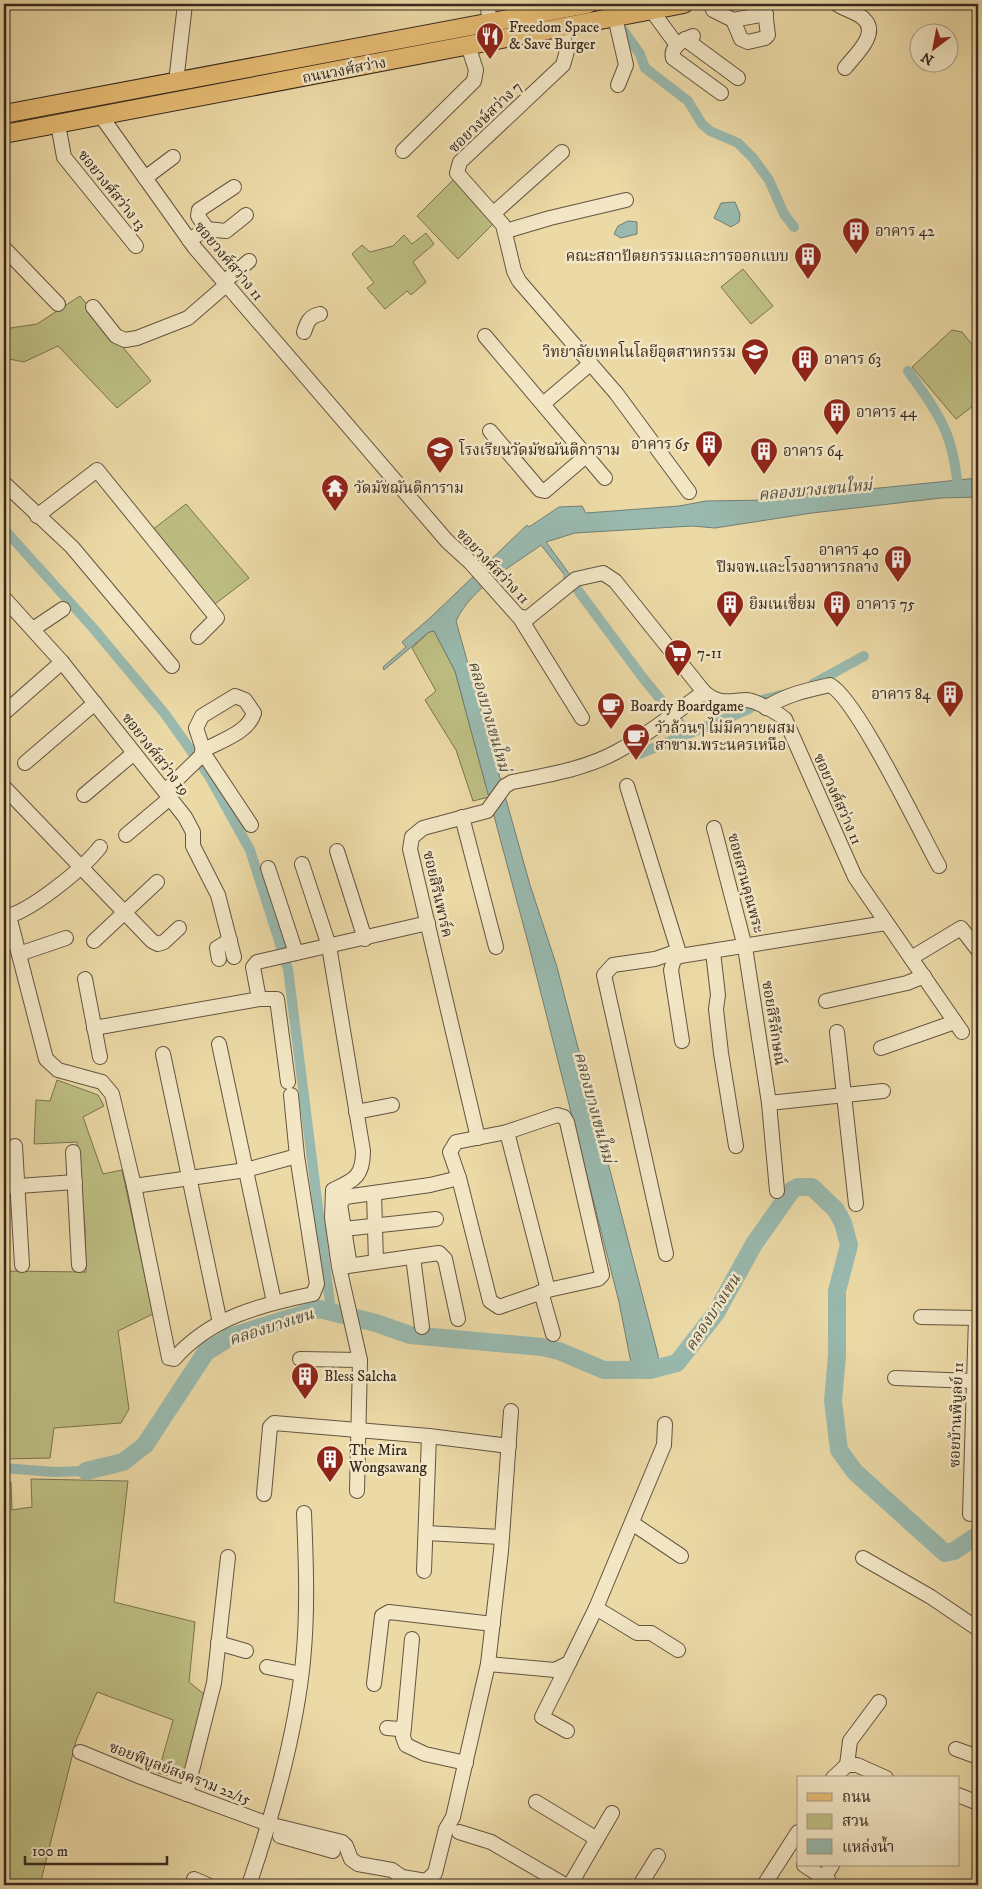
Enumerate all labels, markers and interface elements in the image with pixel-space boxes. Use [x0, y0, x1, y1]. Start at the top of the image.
place label: Freedom Space & Save Burger [509, 18, 599, 54]
restaurant icon: Freedom Space & Save Burger [475, 21, 505, 60]
north arrow [910, 22, 960, 72]
text: N [918, 47, 937, 69]
street label: ถนนวงศ์สว่าง [300, 52, 388, 88]
street label: ซอยวงษ์สว่าง 7 [444, 77, 526, 157]
street label: ซอยวงศ์สว่าง 13 [73, 146, 151, 234]
building icon: อาคาร 42 [841, 216, 871, 255]
street label: ซอยวงศ์สว่าง 11 [190, 217, 268, 305]
place label: อาคาร 42 [875, 222, 935, 241]
building icon: คณะสถาปัตยกรรมและการออกแบบ [793, 241, 823, 280]
place label: คณะสถาปัตยกรรมและการออกแบบ [566, 247, 789, 266]
school or university icon: วิทยาลัยเทคโนโลยีอุตสาหกรรม [740, 337, 770, 376]
place label: วิทยาลัยเทคโนโลยีอุตสาหกรรม [542, 341, 736, 363]
building icon: อาคาร 63 [790, 344, 820, 383]
place label: อาคาร 63 [824, 350, 881, 369]
building icon: อาคาร 44 [822, 397, 852, 436]
place label: อาคาร 44 [856, 403, 917, 422]
building icon: อาคาร 65 [694, 429, 724, 468]
school or university icon: โรงเรียนวัดมัชฌันติการาม [425, 435, 455, 474]
place label: อาคาร 65 [631, 435, 691, 454]
building icon: อาคาร 64 [749, 436, 779, 475]
place label: โรงเรียนวัดมัชฌันติการาม [458, 439, 620, 460]
place label: อาคาร 64 [783, 442, 843, 461]
temple icon: วัดมัชฌันติการาม [320, 473, 350, 512]
water label: คลองบางเขนใหม่ [757, 473, 875, 505]
place label: วัดมัชฌันติการาม [354, 479, 464, 498]
street label: ซอยวงศ์สว่าง 11 [452, 524, 534, 608]
place label: อาคาร 40 ปีมจพ.และโรงอาหารกลาง [716, 541, 879, 577]
building icon: อาคาร 40 ปีมจพ.และโรงอาหารกลาง [883, 544, 913, 583]
building icon: ยิมเนเซี่ยม [715, 589, 745, 628]
building icon: อาคาร 75 [822, 589, 852, 628]
place label: ยิมเนเซี่ยม [749, 593, 816, 614]
place label: อาคาร 75 [856, 595, 915, 614]
supermarket icon: 7-11 [663, 638, 693, 677]
place label: 7-11 [697, 644, 722, 663]
water label: คลองบางเขนใหม่ [464, 658, 517, 776]
building icon: อาคาร 84 [935, 679, 965, 718]
place label: อาคาร 84 [871, 685, 931, 704]
cafe icon: Boardy Boardgame [596, 691, 626, 730]
place label: Boardy Boardgame [630, 697, 744, 716]
street label: ซอยวงศ์สว่าง 19 [117, 709, 195, 799]
place label: วัวล้วนๆ ไม่มีควายผสม สาขาม.พระนครเหนือ [655, 717, 795, 755]
cafe icon: วัวล้วนๆ ไม่มีควายผสม สาขาม.พระนครเหนือ [621, 722, 651, 761]
street label: ซอยวงศ์สว่าง 11 [809, 750, 867, 848]
street label: ซอยสวนคุณพระ [722, 831, 768, 935]
street label: ซอยสิรีนพาร์ค [418, 849, 458, 939]
street label: ซอยสิริลักษณ์ [757, 979, 791, 1067]
water label: คลองบางเขนใหม่ [570, 1049, 621, 1167]
water label: คลองบางเขน [680, 1270, 745, 1355]
water label: คลองบางเขน [226, 1304, 317, 1350]
building icon: Bless Salcha [290, 1361, 320, 1400]
street label: ซอยบ้านพิบูลย์ 11 [944, 1362, 968, 1468]
place label: Bless Salcha [324, 1367, 397, 1386]
place label: The Mira Wongsawang [348, 1441, 428, 1477]
building icon: The Mira Wongsawang [315, 1444, 345, 1483]
street label: ซอยพิบูลย์สงคราม 22/15 [106, 1737, 254, 1810]
legend [797, 1776, 960, 1866]
text: ถนน [842, 1788, 871, 1807]
text: สวน [842, 1812, 869, 1831]
scale bar [25, 1834, 168, 1866]
text: แหล่งน้ำ [842, 1836, 894, 1857]
text: 100 m [32, 1842, 68, 1861]

